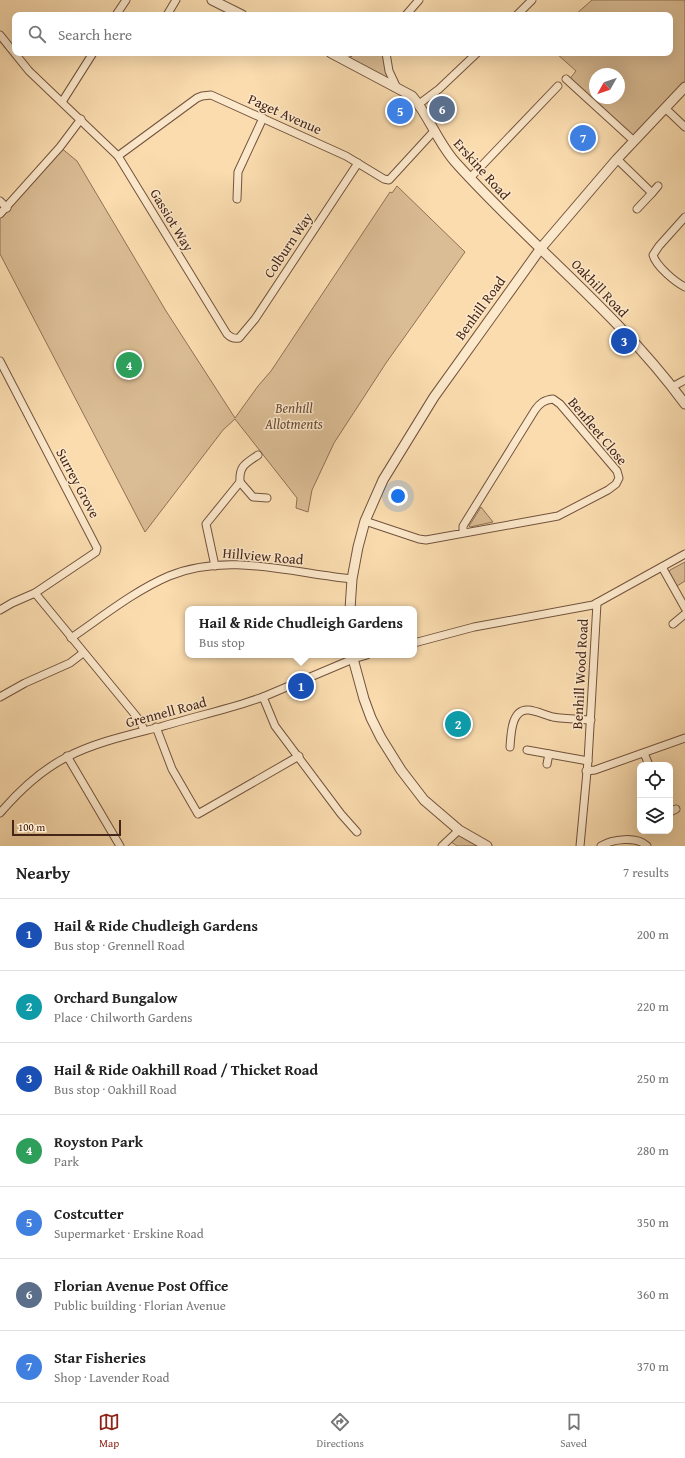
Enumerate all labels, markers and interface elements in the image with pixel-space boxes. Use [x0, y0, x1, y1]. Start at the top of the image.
search box [12, 12, 673, 56]
icon: search [26, 23, 48, 45]
text: Search here [58, 24, 132, 45]
north arrow [589, 68, 625, 104]
street label: Paget Avenue [245, 89, 325, 139]
pin: 6 [429, 94, 455, 124]
pin: 5 [387, 96, 413, 126]
pin: 7 [570, 123, 596, 153]
street label: Erskine Road [449, 134, 515, 204]
street label: Gassiot Way [145, 185, 199, 255]
street label: Colburn Way [259, 208, 317, 282]
street label: Oakhill Road [567, 254, 633, 322]
street label: Benhill Road [450, 272, 510, 344]
pin: 3 [611, 326, 637, 356]
pin: 4 [116, 350, 142, 380]
street label: Benfleet Close [564, 393, 633, 469]
park label: Benhill Allotments [264, 398, 323, 434]
street label: Surrey Grove [51, 445, 105, 522]
your location [388, 486, 408, 506]
street label: Hillview Road [222, 543, 305, 570]
popup [185, 606, 417, 658]
text: Hail & Ride Chudleigh Gardens [199, 612, 403, 633]
street label: Benhill Wood Road [567, 618, 593, 730]
text: Bus stop [199, 633, 245, 652]
pin: 1 [288, 671, 314, 701]
street label: Grennell Road [123, 691, 209, 732]
pin: 2 [445, 709, 471, 739]
map controls [637, 762, 673, 834]
button: locate [637, 762, 673, 798]
button: layers [637, 798, 673, 834]
scale bar [12, 818, 121, 837]
text: 100 m [18, 819, 45, 835]
text: Nearby [16, 860, 70, 885]
text: 7 results [623, 863, 669, 882]
text: Hail & Ride Chudleigh Gardens [54, 915, 258, 936]
text: 1 [26, 925, 32, 944]
text: 200 m [637, 925, 669, 944]
text: Bus stop · Grennell Road [54, 936, 185, 955]
text: Orchard Bungalow [54, 987, 178, 1008]
text: 2 [26, 997, 32, 1016]
text: 220 m [637, 997, 669, 1016]
text: Place · Chilworth Gardens [54, 1008, 193, 1027]
text: Hail & Ride Oakhill Road / Thicket Road [54, 1059, 318, 1080]
text: 3 [26, 1069, 32, 1088]
text: 250 m [637, 1069, 669, 1088]
text: Bus stop · Oakhill Road [54, 1080, 177, 1099]
text: Royston Park [54, 1131, 143, 1152]
text: 4 [26, 1141, 32, 1160]
text: 280 m [637, 1141, 669, 1160]
text: Park [54, 1152, 79, 1171]
text: Costcutter [54, 1203, 124, 1224]
text: 5 [26, 1213, 32, 1232]
text: 350 m [637, 1213, 669, 1232]
text: Supermarket · Erskine Road [54, 1224, 204, 1243]
text: Florian Avenue Post Office [54, 1275, 228, 1296]
text: 6 [26, 1285, 32, 1304]
text: 360 m [637, 1285, 669, 1304]
text: Public building · Florian Avenue [54, 1296, 226, 1315]
text: Star Fisheries [54, 1347, 146, 1368]
text: 7 [26, 1357, 32, 1376]
text: 370 m [637, 1357, 669, 1376]
text: Shop · Lavender Road [54, 1368, 169, 1387]
tab: Map [98, 1411, 120, 1451]
tab: Directions [317, 1411, 364, 1451]
tab: Saved [560, 1411, 587, 1451]

